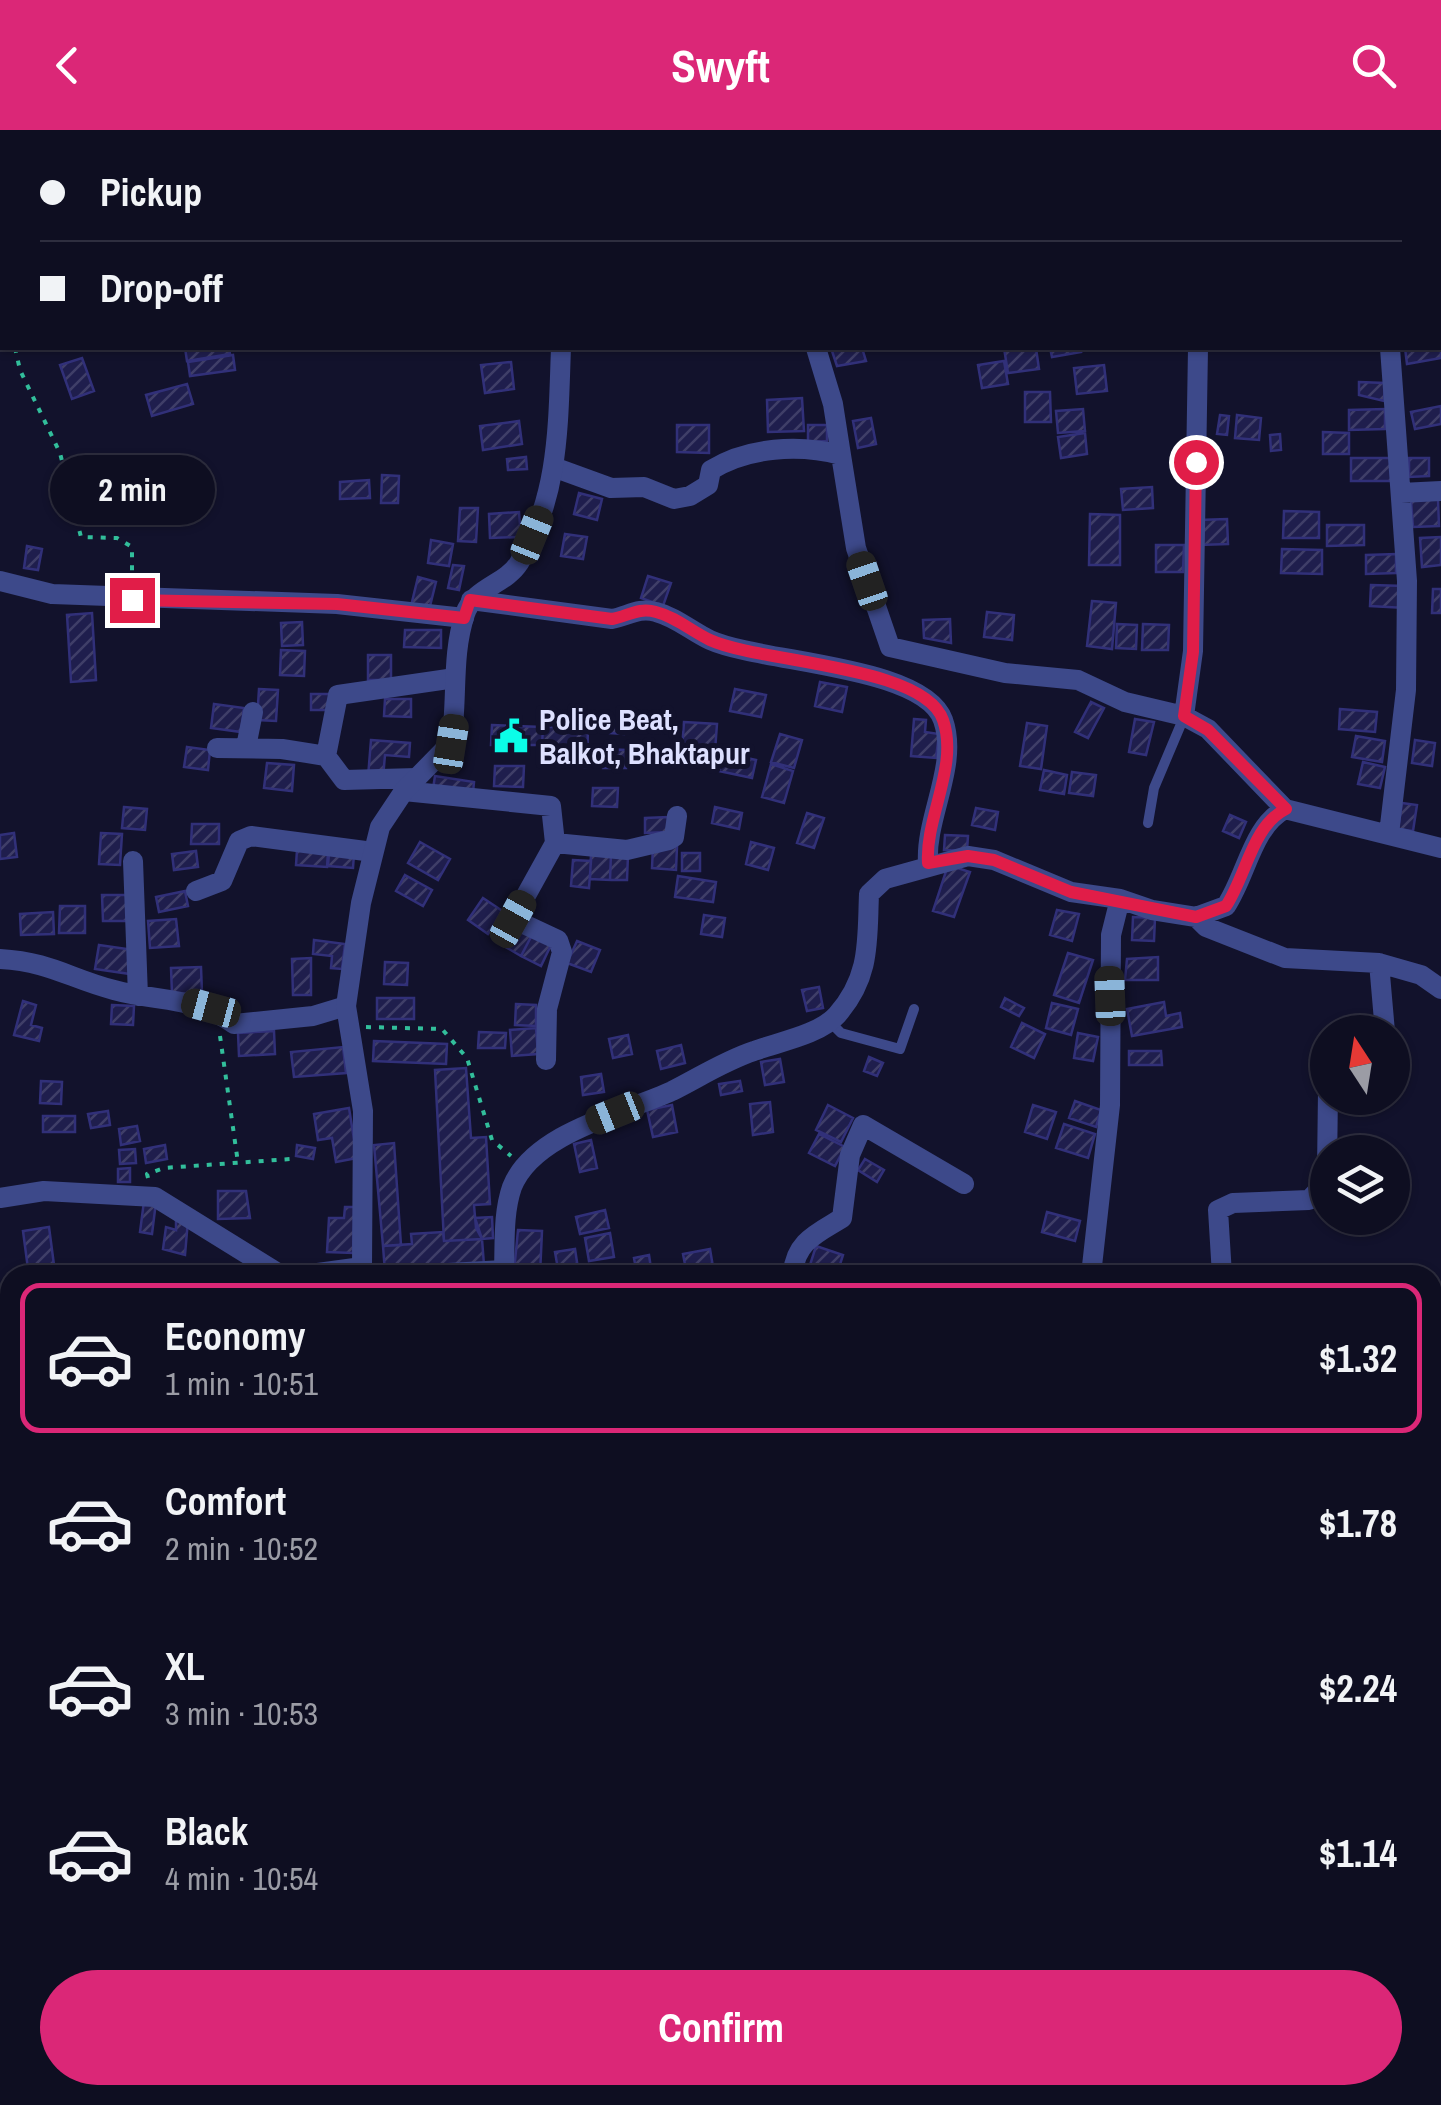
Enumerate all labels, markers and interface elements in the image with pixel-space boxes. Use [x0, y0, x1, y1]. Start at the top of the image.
text: Swyft [671, 35, 770, 96]
icon: back [40, 38, 95, 93]
icon: search [1346, 38, 1401, 93]
text: Pickup [100, 167, 202, 218]
text: Drop-off [100, 263, 223, 314]
route start [1174, 440, 1219, 485]
callout: 2 min [49, 455, 214, 525]
text: 2 min [98, 468, 167, 511]
car [507, 502, 557, 568]
car [843, 548, 891, 614]
route end [110, 578, 155, 623]
place label: Police Beat, Balkot, Bhaktapur [539, 699, 750, 773]
car [431, 712, 471, 776]
public building icon: Police Beat, Balkot, Bhaktapur [492, 717, 530, 755]
car [485, 885, 541, 953]
car [1094, 965, 1126, 1027]
car [178, 986, 244, 1030]
north arrow [1310, 1015, 1410, 1115]
map controls [1310, 1015, 1410, 1235]
car [582, 1088, 648, 1138]
button: layers [1310, 1135, 1410, 1235]
text: Economy [165, 1311, 305, 1362]
icon: car [45, 1313, 135, 1403]
text: $1.32 [1319, 1333, 1397, 1384]
text: 1 min · 10:51 [165, 1362, 318, 1405]
text: Comfort [165, 1476, 286, 1527]
icon: car [45, 1478, 135, 1568]
text: $1.78 [1319, 1498, 1397, 1549]
text: 2 min · 10:52 [165, 1527, 318, 1570]
text: XL [165, 1641, 205, 1692]
icon: car [45, 1643, 135, 1733]
text: $2.24 [1319, 1663, 1397, 1714]
text: 3 min · 10:53 [165, 1692, 318, 1735]
text: Black [165, 1806, 248, 1857]
icon: car [45, 1808, 135, 1898]
text: $1.14 [1319, 1828, 1397, 1879]
text: 4 min · 10:54 [165, 1857, 318, 1900]
button: Confirm [40, 1970, 1402, 2085]

